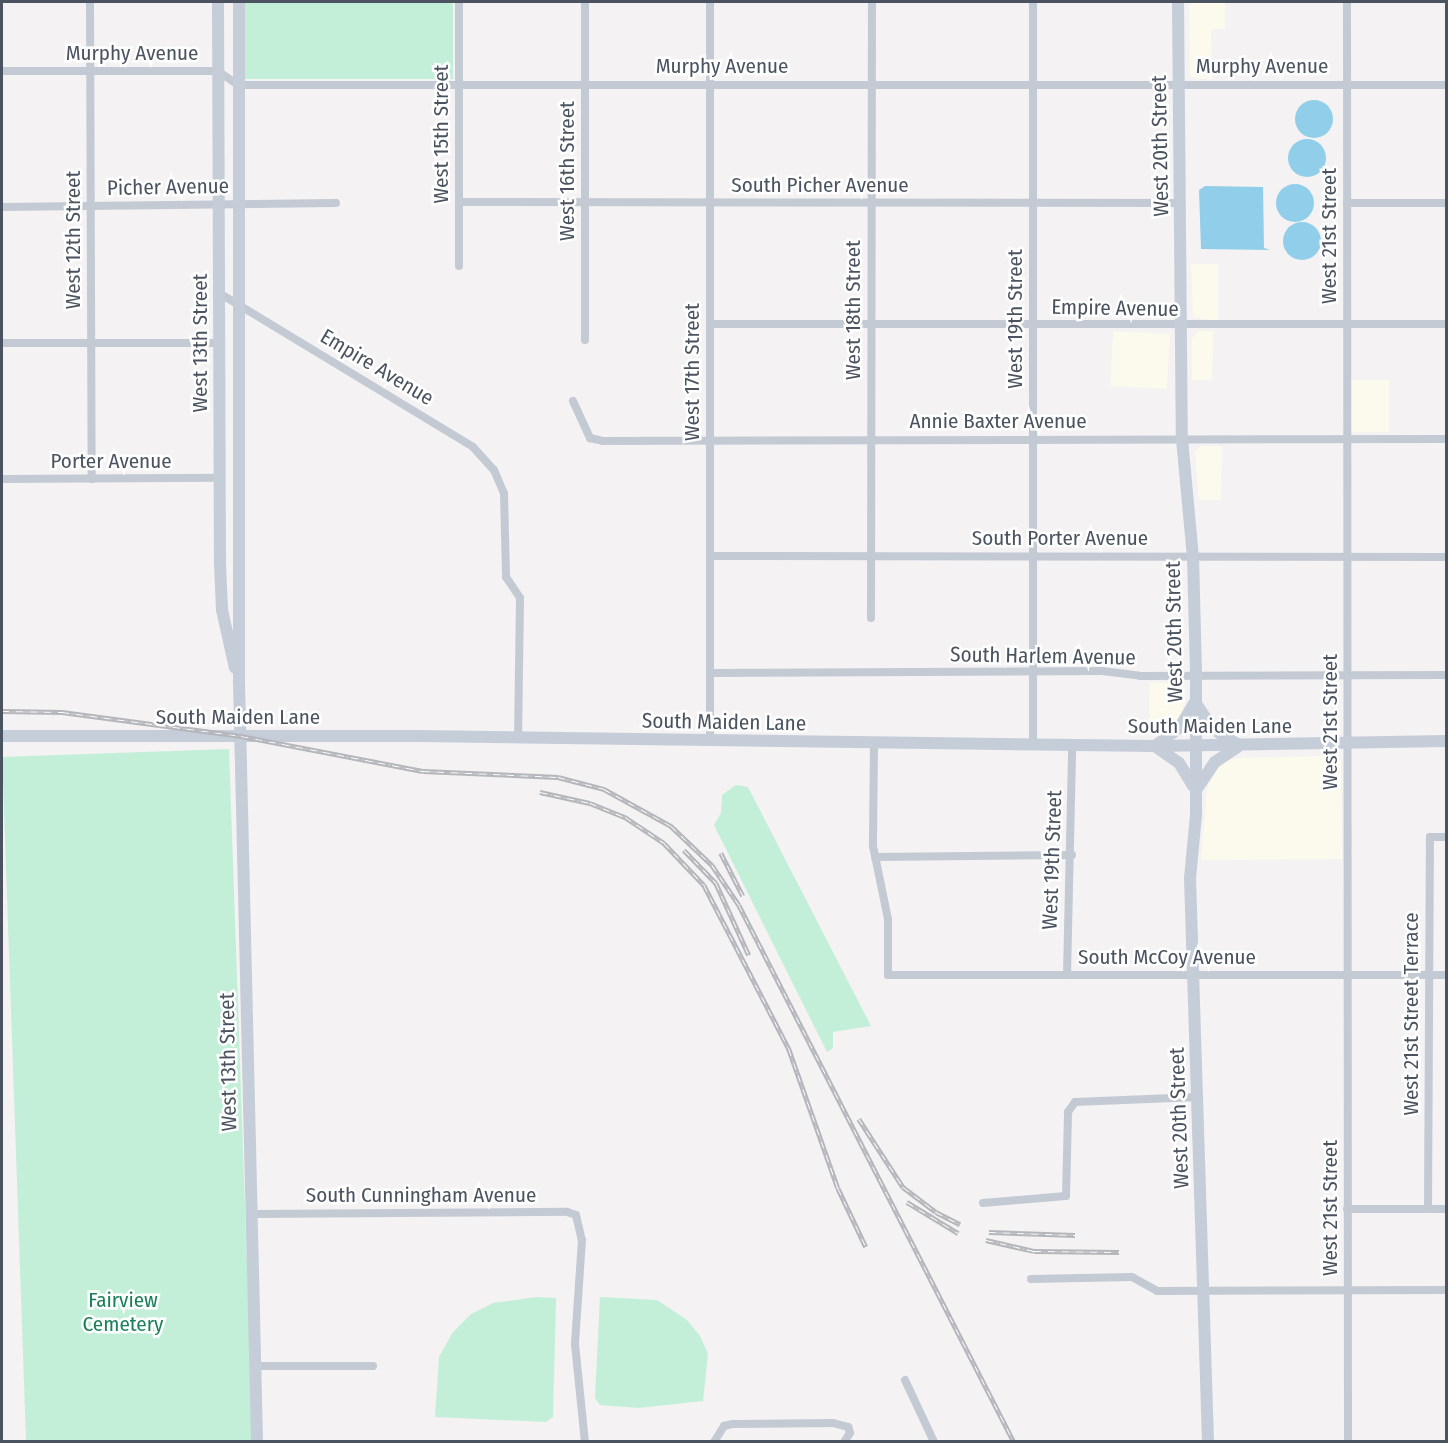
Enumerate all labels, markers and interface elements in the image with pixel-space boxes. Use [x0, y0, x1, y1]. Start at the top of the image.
street label: Murphy Avenue [66, 40, 198, 66]
street label: Murphy Avenue [656, 53, 788, 79]
street label: Murphy Avenue [1196, 53, 1328, 79]
street label: West 15th Street [428, 65, 454, 203]
street label: West 20th Street [1146, 75, 1174, 217]
street label: West 16th Street [554, 101, 580, 241]
street label: West 21st Street [1316, 168, 1342, 304]
street label: West 12th Street [60, 171, 86, 309]
street label: South Picher Avenue [731, 172, 909, 198]
street label: Picher Avenue [107, 173, 229, 201]
street label: West 18th Street [840, 240, 866, 380]
street label: West 19th Street [1002, 249, 1028, 389]
street label: West 13th Street [187, 274, 213, 412]
street label: Empire Avenue [1051, 294, 1179, 322]
street label: West 17th Street [679, 303, 705, 441]
street label: Empire Avenue [316, 323, 438, 411]
street label: Annie Baxter Avenue [909, 408, 1087, 434]
street label: Porter Avenue [50, 448, 172, 474]
street label: South Porter Avenue [972, 525, 1148, 551]
street label: West 20th Street [1160, 561, 1188, 703]
street label: South Harlem Avenue [950, 642, 1136, 670]
street label: West 21st Street [1317, 654, 1343, 790]
street label: South Maiden Lane [156, 704, 320, 730]
street label: South Maiden Lane [642, 708, 806, 736]
street label: South Maiden Lane [1128, 713, 1292, 739]
street label: West 19th Street [1037, 790, 1067, 930]
street label: West 21st Street Terrace [1398, 912, 1424, 1116]
street label: South McCoy Avenue [1078, 944, 1256, 970]
street label: West 13th Street [214, 992, 242, 1132]
street label: West 20th Street [1164, 1047, 1194, 1189]
street label: West 21st Street [1317, 1140, 1343, 1276]
street label: South Cunningham Avenue [306, 1182, 536, 1208]
park label: Fairview Cemetery [83, 1287, 163, 1337]

